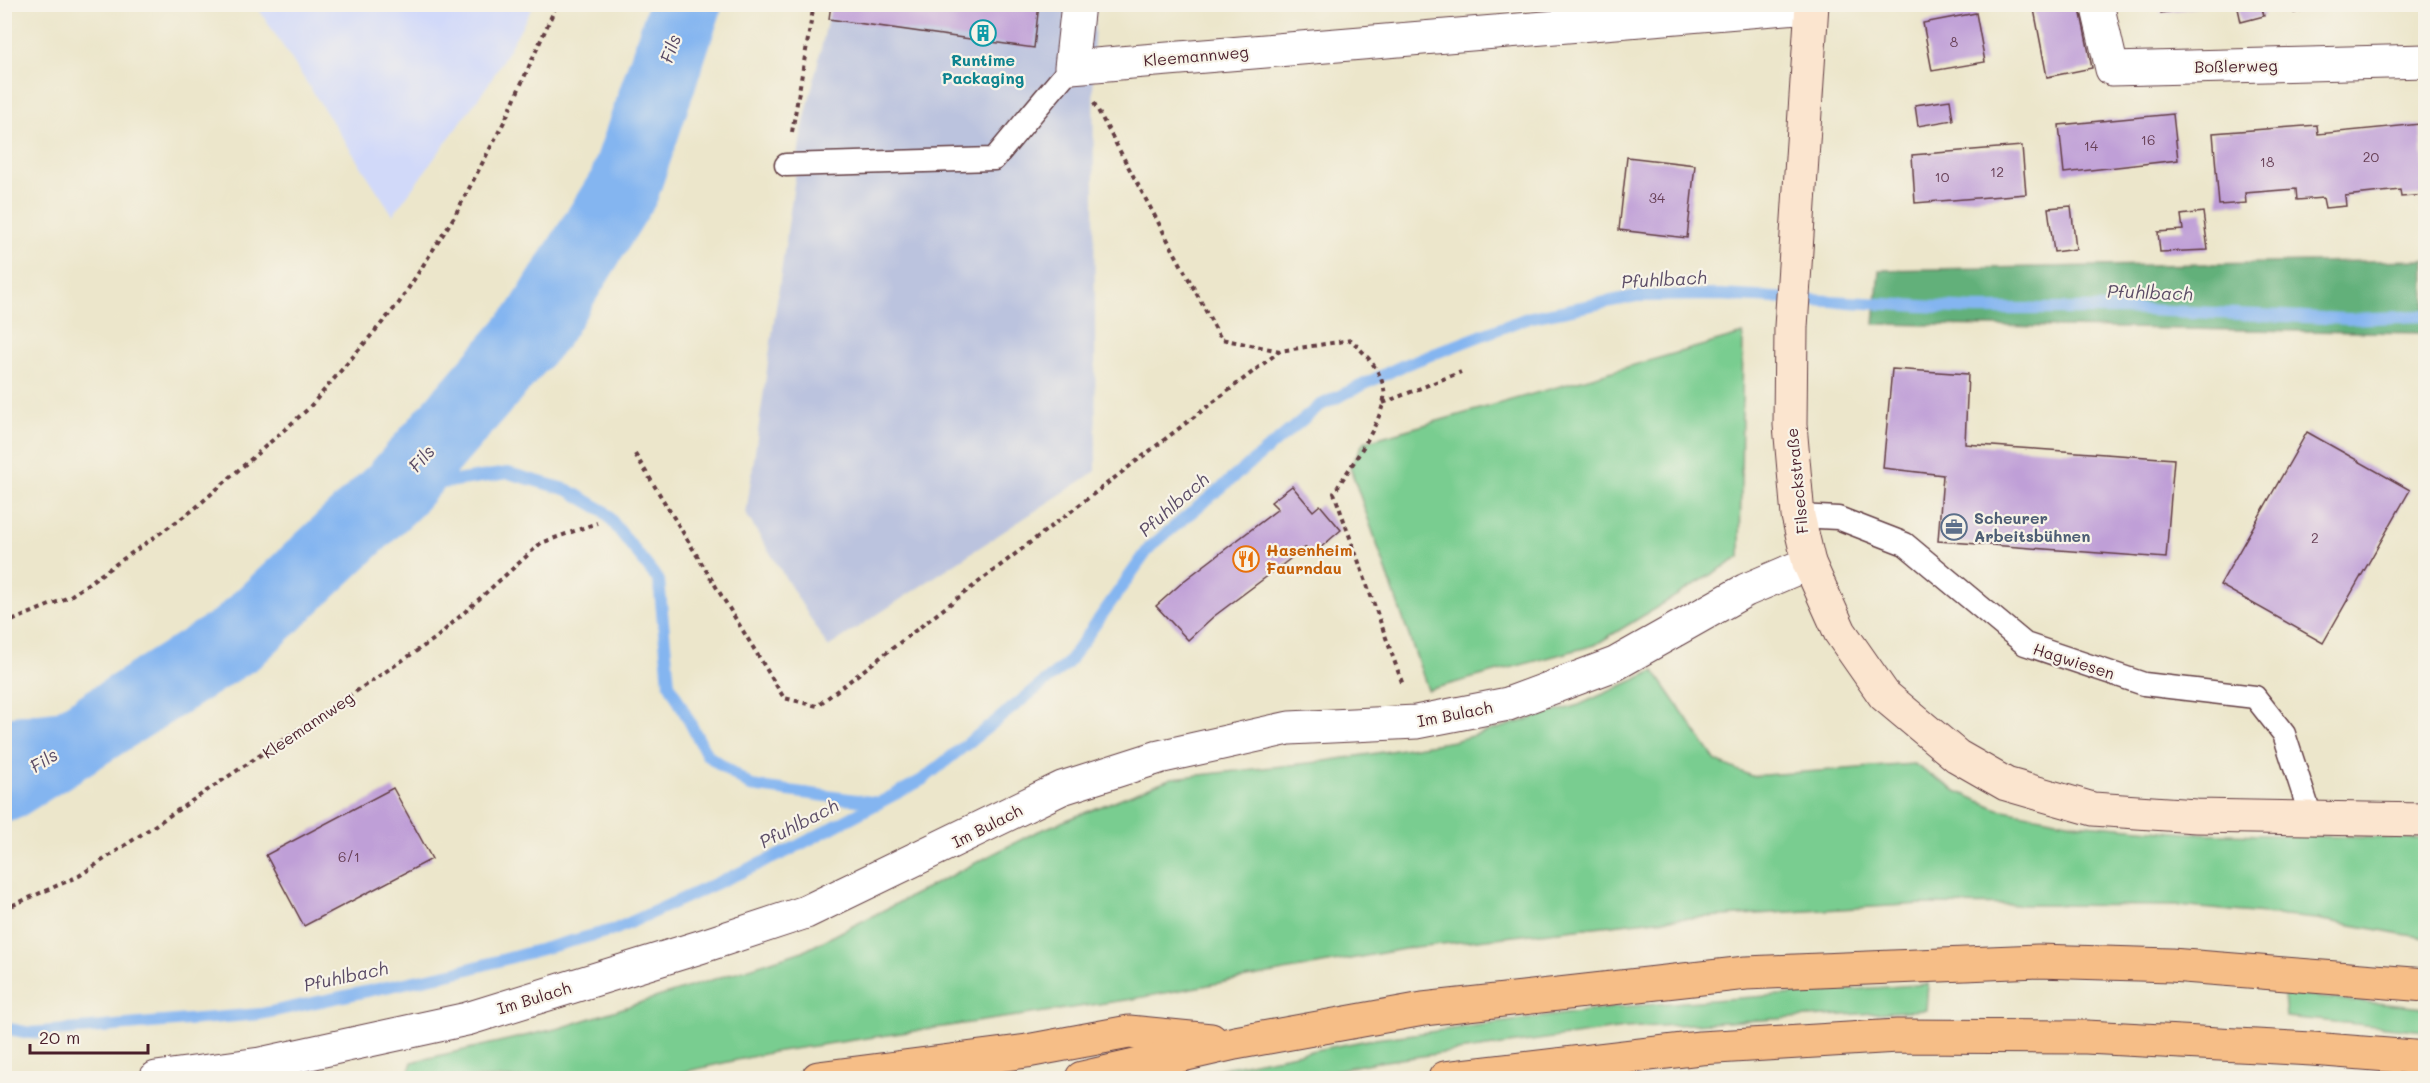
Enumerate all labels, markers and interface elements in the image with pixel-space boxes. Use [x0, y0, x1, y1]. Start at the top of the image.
building icon: Runtime Packaging [968, 18, 998, 48]
water label: Fils [654, 31, 686, 66]
house number: 8 [1950, 32, 1958, 51]
street label: Kleemannweg [1142, 40, 1249, 71]
place label: Runtime Packaging [942, 49, 1024, 88]
street label: Boßlerweg [2194, 54, 2278, 77]
house number: 16 [2141, 130, 2155, 149]
house number: 14 [2084, 136, 2099, 155]
house number: 20 [2363, 147, 2380, 166]
house number: 18 [2260, 152, 2274, 171]
house number: 12 [1990, 162, 2004, 181]
house number: 10 [1935, 167, 1950, 186]
house number: 34 [1649, 188, 1666, 207]
water label: Pfuhlbach [1620, 265, 1707, 293]
water label: Pfuhlbach [2107, 279, 2193, 305]
street label: Filseckstraße [1781, 427, 1813, 535]
water label: Fils [403, 440, 440, 477]
water label: Pfuhlbach [1133, 467, 1214, 541]
place label: Scheurer Arbeitsbühnen [1974, 507, 2090, 546]
office icon: Scheurer Arbeitsbühnen [1939, 512, 1969, 542]
house number: 2 [2311, 528, 2319, 547]
place label: Hasenheim Faurndau [1266, 539, 1352, 578]
restaurant icon: Hasenheim Faurndau [1231, 544, 1261, 574]
street label: Hagwiesen [2031, 637, 2118, 684]
street label: Kleemannweg [258, 686, 357, 763]
street label: Im Bulach [1416, 696, 1494, 731]
water label: Fils [25, 742, 62, 778]
water label: Pfuhlbach [755, 793, 842, 853]
street label: Im Bulach [948, 799, 1025, 852]
house number: 6/1 [338, 847, 360, 866]
water label: Pfuhlbach [301, 955, 390, 997]
street label: Im Bulach [494, 976, 573, 1019]
scale bar [30, 1017, 148, 1055]
text: 20 m [39, 1025, 80, 1049]

